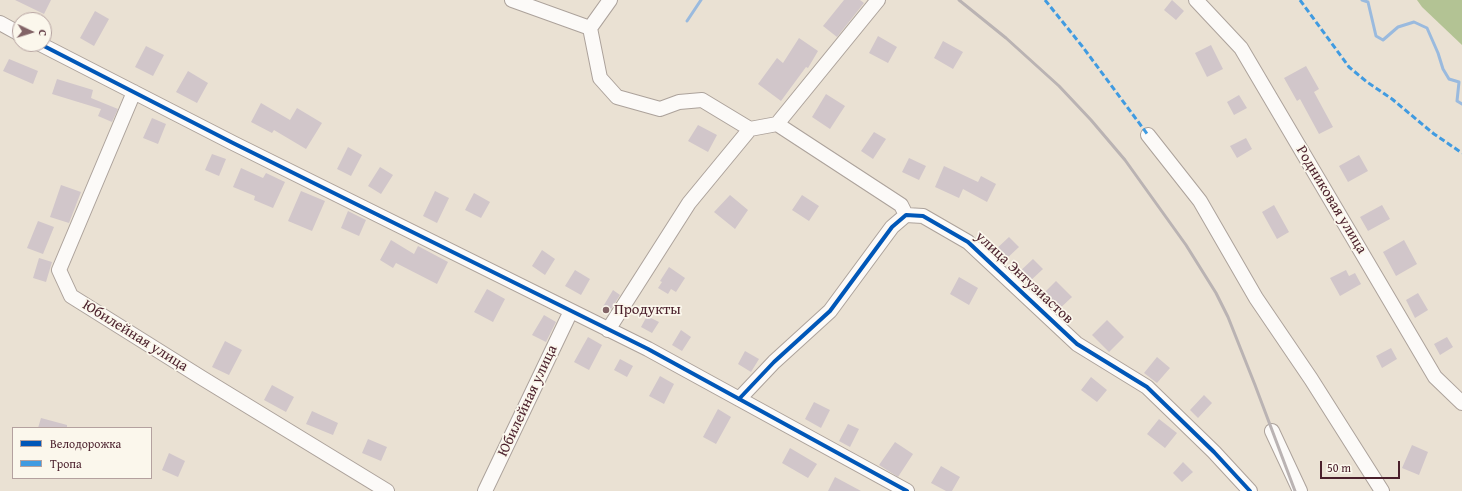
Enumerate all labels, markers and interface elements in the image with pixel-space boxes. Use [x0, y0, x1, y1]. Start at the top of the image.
north arrow [12, 12, 52, 52]
text: С [35, 29, 51, 36]
street label: Родниковая улица [1292, 143, 1370, 257]
street label: улица Энтузиастов [971, 228, 1077, 328]
street label: Юбилейная улица [79, 296, 191, 376]
place label: Продукты [614, 301, 681, 319]
marker: Продукты [601, 305, 611, 315]
street label: Юбилейная улица [494, 342, 562, 460]
legend [12, 427, 152, 479]
text: Велодорожка [50, 435, 121, 452]
scale bar [1322, 453, 1402, 479]
text: Тропа [50, 455, 82, 472]
text: 50 m [1327, 459, 1351, 476]

